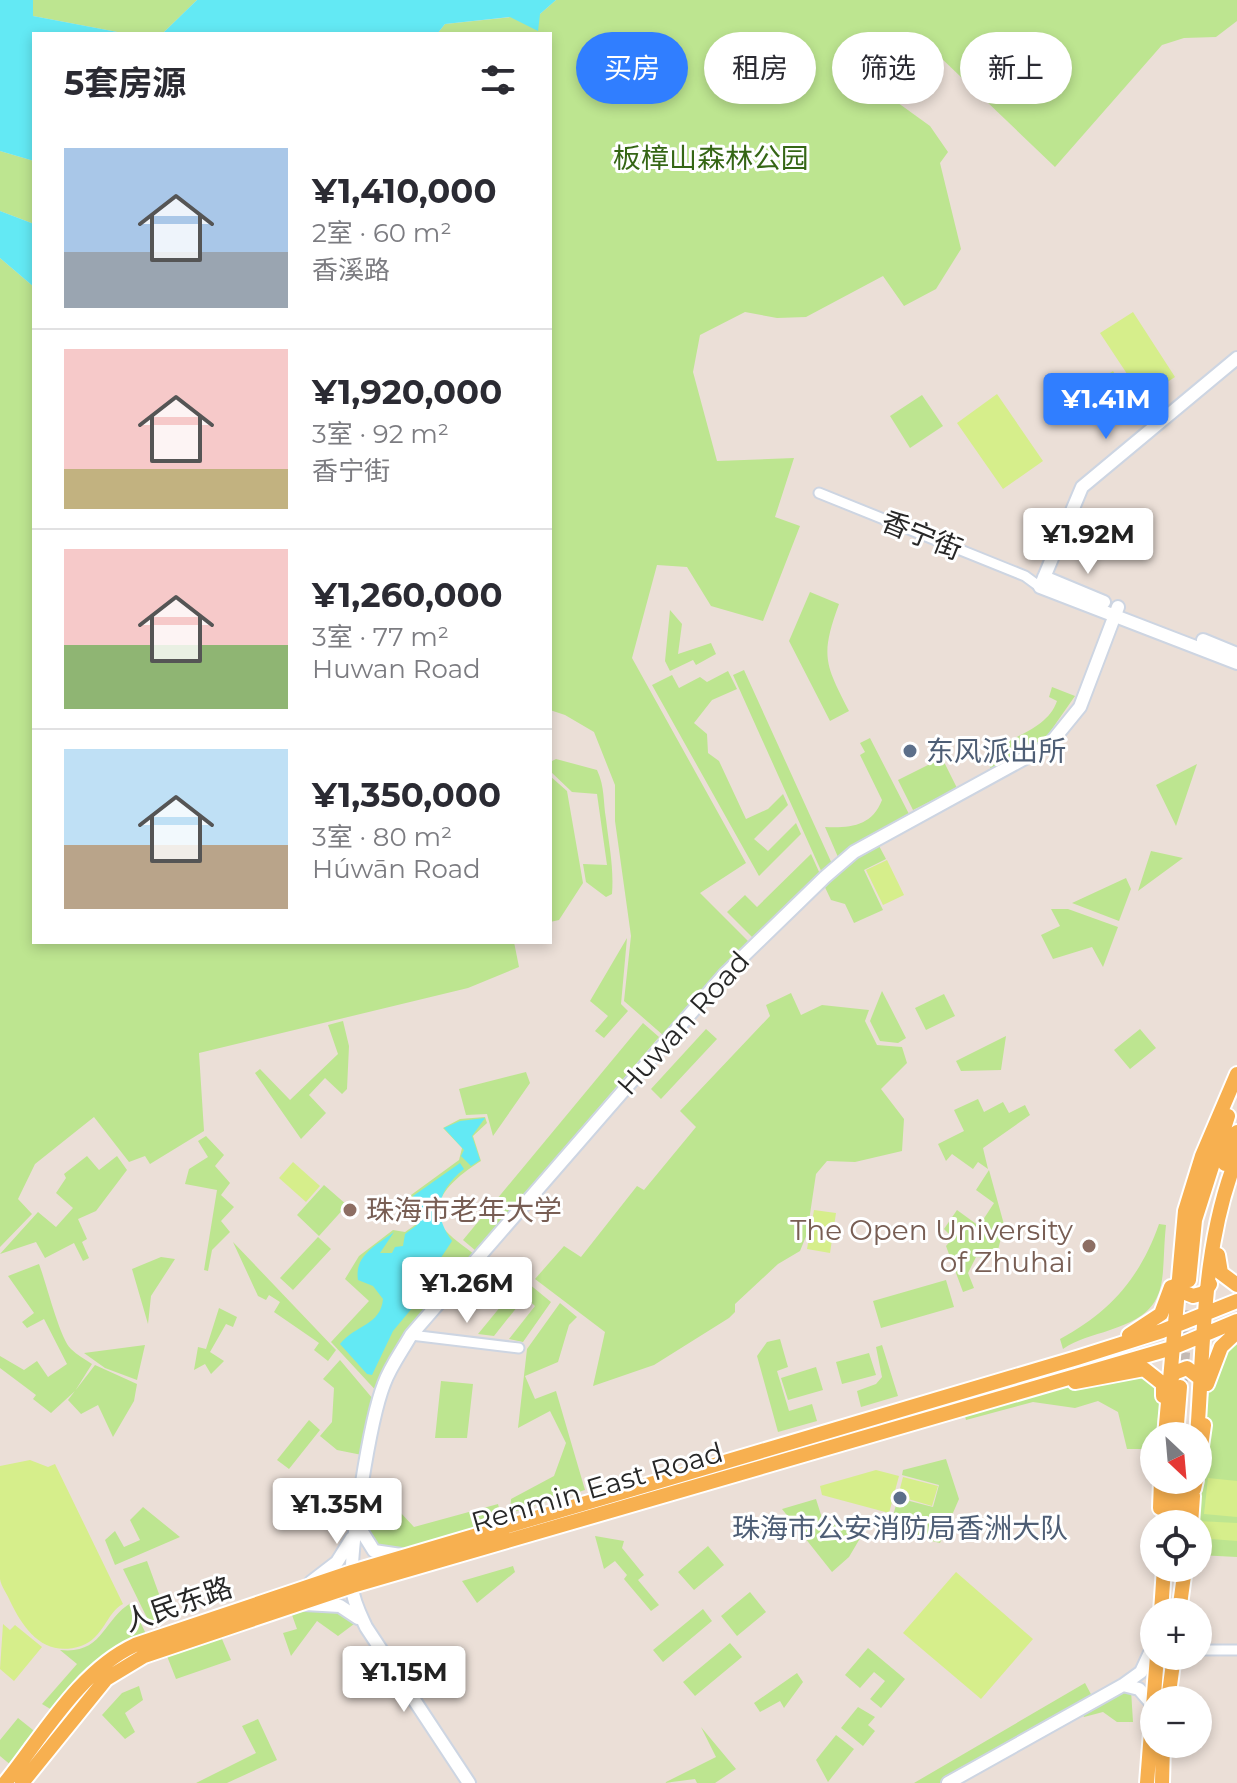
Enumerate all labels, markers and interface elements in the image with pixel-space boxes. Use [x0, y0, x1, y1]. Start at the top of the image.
chip: 买房 [576, 32, 688, 104]
chip: 租房 [704, 32, 816, 104]
chip: 筛选 [832, 32, 944, 104]
chip: 新上 [960, 32, 1072, 104]
icon: filters [476, 58, 520, 102]
text: 5套房源 [64, 62, 186, 104]
park label: 板樟山森林公园 [613, 141, 809, 175]
text: ¥1,410,000 [312, 170, 497, 212]
icon: home [128, 180, 224, 276]
text: 2室 · 60 m² [312, 217, 452, 249]
text: 香溪路 [312, 254, 390, 286]
text: ¥1,920,000 [312, 371, 502, 413]
pin: ¥1.41M [1041, 373, 1171, 441]
icon: home [128, 381, 224, 477]
text: ¥1.41M [1061, 383, 1151, 415]
text: 3室 · 92 m² [312, 418, 449, 450]
text: 香宁街 [312, 455, 390, 487]
street label: 香宁街 [877, 504, 967, 566]
pin: ¥1.92M [1023, 508, 1153, 576]
text: ¥1.92M [1041, 518, 1135, 550]
text: ¥1,260,000 [312, 574, 503, 616]
icon: home [128, 581, 224, 677]
text: 3室 · 77 m² [312, 621, 449, 653]
text: Huwan Road [312, 653, 481, 685]
place label: 东风派出所 [926, 734, 1066, 768]
marker: 东风派出所 [901, 742, 919, 760]
text: ¥1,350,000 [312, 774, 501, 816]
icon: home [128, 781, 224, 877]
text: 3室 · 80 m² [312, 821, 452, 853]
text: Húwān Road [312, 853, 481, 885]
street label: Huwan Road [610, 944, 756, 1102]
place label: 珠海市老年大学 [366, 1193, 562, 1227]
marker: 珠海市老年大学 [341, 1201, 359, 1219]
place label: The Open University of Zhuhai [790, 1213, 1074, 1279]
marker: The Open University of Zhuhai [1080, 1237, 1098, 1255]
pin: ¥1.26M [402, 1257, 532, 1325]
text: ¥1.26M [420, 1267, 514, 1299]
north arrow [1140, 1422, 1212, 1494]
map controls [1140, 1422, 1212, 1758]
street label: Renmin East Road [467, 1435, 727, 1539]
pin: ¥1.35M [272, 1478, 402, 1546]
text: ¥1.35M [291, 1488, 383, 1520]
marker: 珠海市公安消防局香洲大队 [891, 1489, 909, 1507]
button: locate [1140, 1510, 1212, 1582]
place label: 珠海市公安消防局香洲大队 [732, 1511, 1068, 1545]
street label: 人民东路 [120, 1570, 236, 1638]
button: + [1140, 1598, 1212, 1670]
pin: ¥1.15M [339, 1646, 469, 1714]
text: ¥1.15M [361, 1656, 448, 1688]
button: − [1140, 1686, 1212, 1758]

